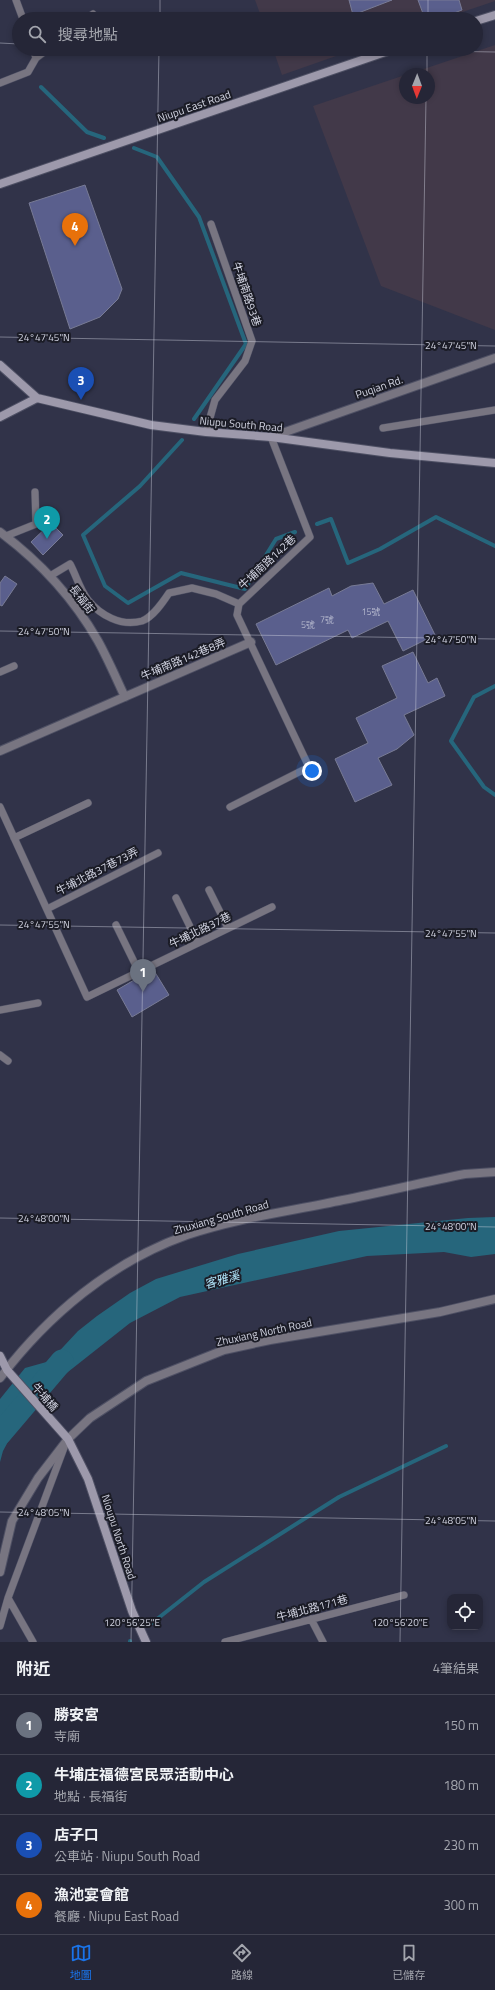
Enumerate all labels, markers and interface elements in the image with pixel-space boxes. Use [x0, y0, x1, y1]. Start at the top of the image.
search box [12, 12, 483, 56]
icon: search [26, 23, 48, 45]
text: 搜尋地點 [58, 23, 118, 46]
north arrow [399, 68, 435, 104]
street label: Niupu East Road [155, 86, 233, 126]
pin: 4 [62, 213, 88, 246]
street label: 牛埔南路93巷 [228, 260, 266, 328]
text: 24°47'45"N [18, 330, 70, 345]
text: 24°47'45"N [425, 338, 477, 353]
pin: 3 [68, 367, 94, 400]
street label: Puqian Rd. [353, 371, 405, 403]
street label: Niupu South Road [199, 412, 283, 436]
pin: 2 [34, 506, 60, 539]
street label: 牛埔南路142巷 [235, 531, 299, 593]
street label: 長福街 [66, 581, 98, 617]
house number: 15號 [361, 605, 381, 618]
house number: 7號 [320, 613, 334, 626]
house number: 5號 [301, 618, 315, 631]
text: 24°47'50"N [18, 624, 70, 639]
text: 24°47'50"N [425, 632, 477, 647]
street label: 牛埔南路142巷8弄 [138, 634, 228, 684]
your location [302, 761, 322, 781]
street label: 牛埔北路37巷73弄 [53, 843, 141, 899]
street label: 牛埔北路37巷 [166, 908, 234, 952]
text: 24°47'55"N [18, 917, 70, 932]
text: 24°47'55"N [425, 926, 477, 941]
pin: 1 [130, 959, 156, 992]
street label: Zhuxiang South Road [172, 1196, 271, 1238]
text: 24°48'00"N [18, 1211, 70, 1226]
text: 24°48'00"N [425, 1219, 477, 1234]
water label: 客雅溪 [202, 1265, 244, 1294]
street label: Zhuxiang North Road [215, 1314, 314, 1350]
street label: 牛埔橋 [28, 1379, 62, 1415]
street label: Nioupu North Road [98, 1492, 140, 1582]
text: 24°48'05"N [18, 1505, 70, 1520]
text: 24°48'05"N [425, 1513, 477, 1528]
street label: 牛埔北路171巷 [274, 1591, 350, 1625]
map controls [447, 1594, 483, 1630]
button: locate [447, 1594, 483, 1630]
text: 120°56'25"E [104, 1615, 161, 1630]
text: 120°56'20"E [372, 1615, 429, 1630]
text: 附近 [16, 1656, 50, 1682]
text: 4筆結果 [433, 1658, 479, 1678]
text: 勝安宮 [54, 1703, 99, 1726]
text: 1 [25, 1715, 33, 1735]
text: 150 m [443, 1715, 479, 1735]
text: 寺廟 [54, 1726, 80, 1746]
text: 牛埔庄福德宮民眾活動中心 [54, 1763, 234, 1786]
text: 2 [25, 1775, 33, 1795]
text: 180 m [443, 1775, 479, 1795]
text: 地點 · 長福街 [54, 1786, 128, 1806]
text: 店子口 [54, 1823, 99, 1846]
text: 3 [25, 1835, 33, 1855]
text: 230 m [443, 1835, 479, 1855]
text: 公車站 · Niupu South Road [54, 1846, 200, 1866]
text: 漁池宴會館 [54, 1883, 129, 1906]
text: 4 [25, 1895, 33, 1915]
text: 300 m [443, 1895, 479, 1915]
text: 餐廳 · Niupu East Road [54, 1906, 179, 1926]
tab: 地圖 [70, 1942, 92, 1983]
tab: 路線 [231, 1942, 253, 1983]
tab: 已儲存 [392, 1942, 425, 1983]

